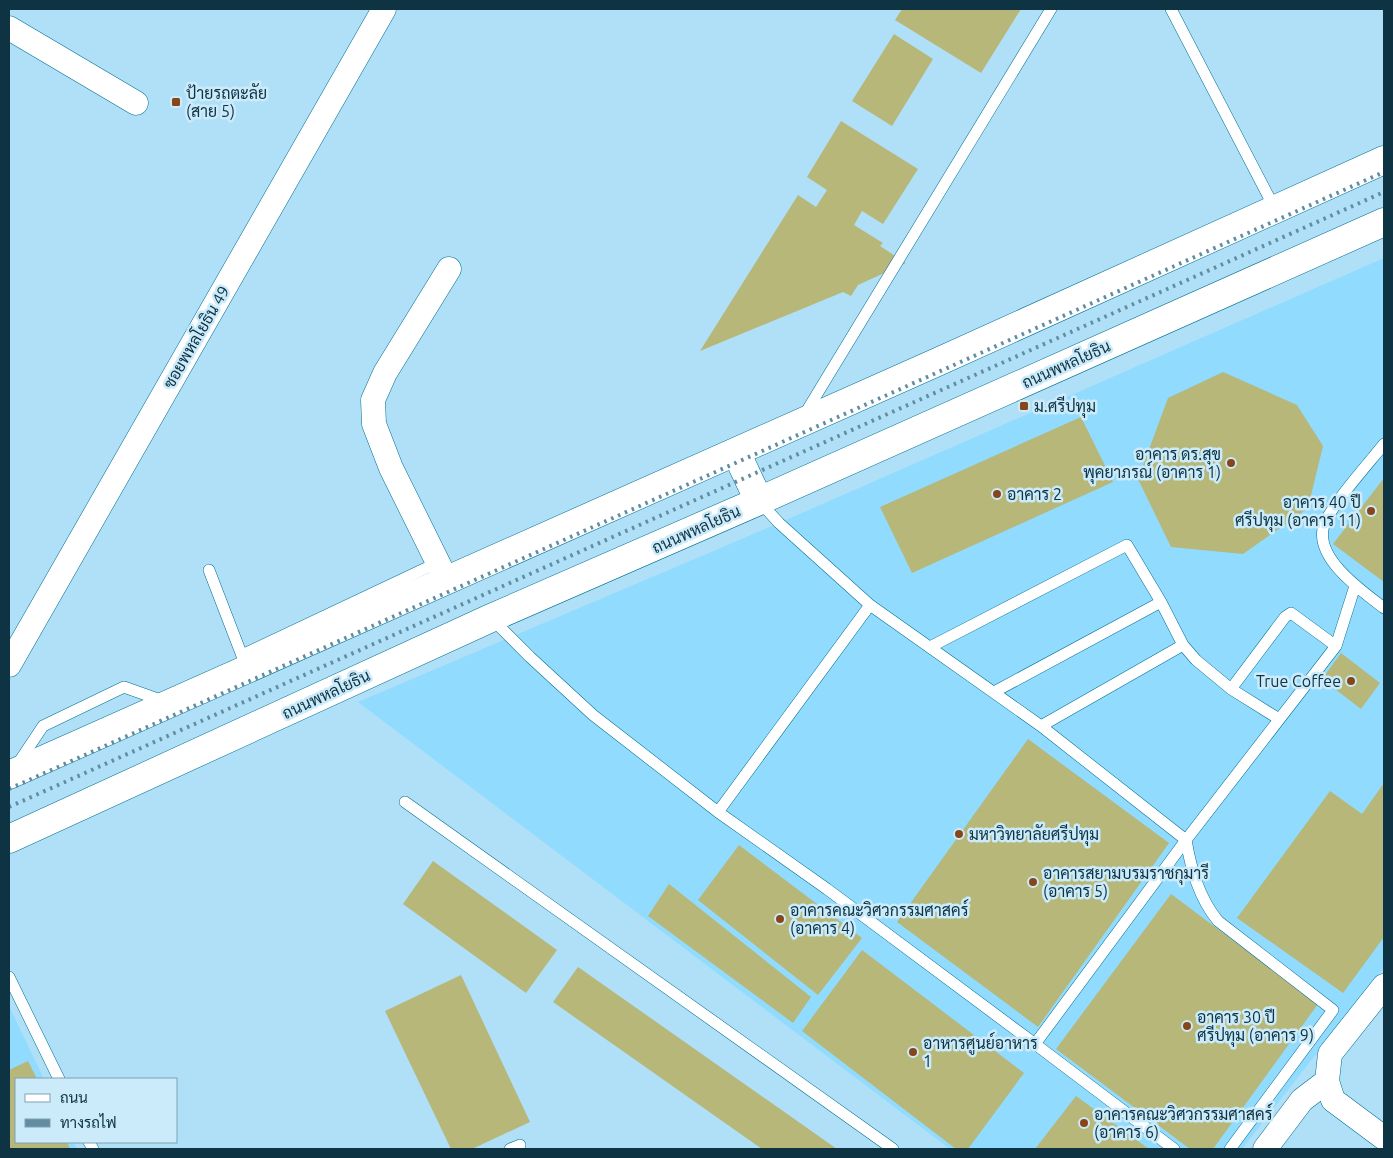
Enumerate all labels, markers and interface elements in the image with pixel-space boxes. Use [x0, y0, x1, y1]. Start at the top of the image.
place label: ป้ายรถตะลัย (สาย 5) [186, 83, 267, 121]
marker: ป้ายรถตะลัย (สาย 5) [170, 96, 182, 108]
street label: ซอยพหลโยธิน 49 [158, 282, 233, 391]
street label: ถนนพหลโยธิน [1018, 335, 1113, 391]
place label: ม.ศรีปทุม [1034, 395, 1096, 418]
marker: ม.ศรีปทุม [1018, 400, 1030, 412]
place label: อาคาร ดร.สุข พุคยาภรณ์ (อาคาร 1) [1083, 445, 1221, 484]
marker: อาคาร ดร.สุข พุคยาภรณ์ (อาคาร 1) [1225, 457, 1237, 469]
place label: อาคาร 2 [1007, 485, 1062, 503]
marker: อาคาร 2 [991, 488, 1003, 500]
place label: อาคาร 40 ปี ศรีปทุม (อาคาร 11) [1235, 493, 1361, 532]
street label: ถนนพหลโยธิน [648, 500, 743, 556]
marker: อาคาร 40 ปี ศรีปทุม (อาคาร 11) [1365, 505, 1377, 517]
street label: ถนนพหลโยธิน [278, 664, 373, 722]
place label: True Coffee [1256, 672, 1341, 690]
marker: True Coffee [1345, 675, 1357, 687]
place label: มหาวิทยาลัยศรีปทุม [969, 823, 1099, 846]
marker: มหาวิทยาลัยศรีปทุม [953, 828, 965, 840]
place label: อาคารสยามบรมราชกุมารี (อาคาร 5) [1043, 862, 1209, 901]
marker: อาคารสยามบรมราชกุมารี (อาคาร 5) [1027, 876, 1039, 888]
place label: อาคารคณะวิศวกรรมศาสคร์ (อาคาร 4) [790, 898, 969, 938]
marker: อาคารคณะวิศวกรรมศาสคร์ (อาคาร 4) [774, 913, 786, 925]
place label: อาคาร 30 ปี ศรีปทุม (อาคาร 9) [1197, 1008, 1314, 1047]
marker: อาคาร 30 ปี ศรีปทุม (อาคาร 9) [1181, 1020, 1193, 1032]
place label: อาหารศูนย์อาหาร 1 [923, 1031, 1038, 1070]
marker: อาหารศูนย์อาหาร 1 [907, 1046, 919, 1058]
legend [15, 1078, 178, 1143]
text: ถนน [60, 1089, 88, 1106]
place label: อาคารคณะวิศวกรรมศาสคร์ (อาคาร 6) [1094, 1102, 1273, 1142]
text: ทางรถไฟ [60, 1113, 117, 1131]
marker: อาคารคณะวิศวกรรมศาสคร์ (อาคาร 6) [1078, 1117, 1090, 1129]

